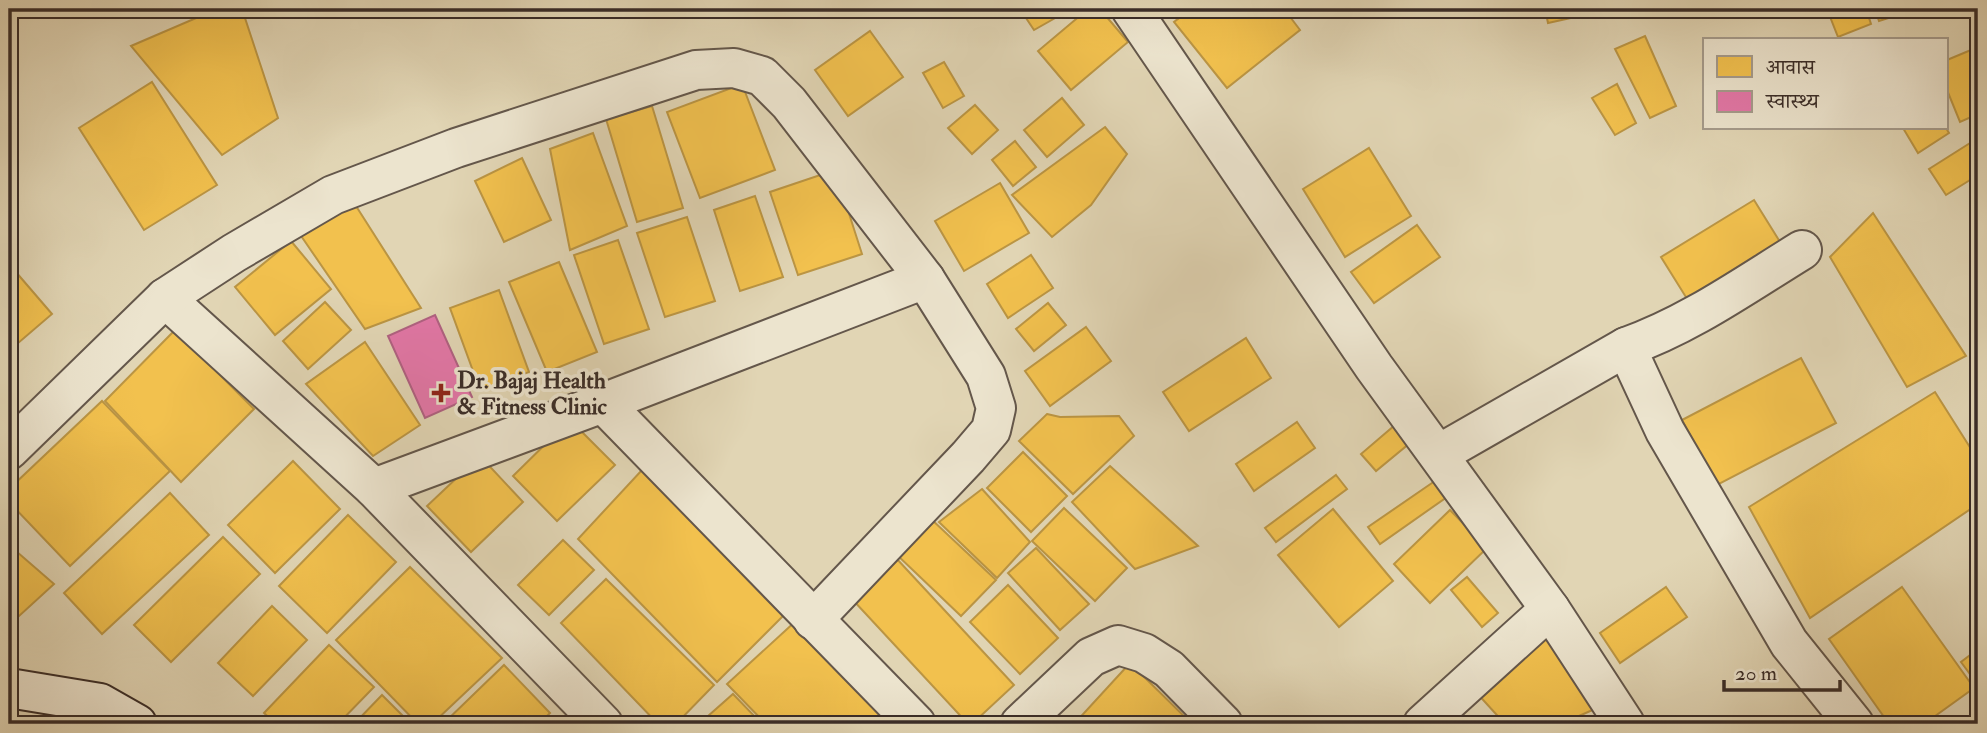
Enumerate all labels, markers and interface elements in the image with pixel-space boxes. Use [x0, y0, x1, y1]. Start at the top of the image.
legend [1703, 38, 1948, 130]
text: आवास [1766, 54, 1816, 81]
text: स्वास्थ्य [1765, 88, 1820, 115]
place label: Dr. Bajaj Health & Fitness Clinic [457, 366, 608, 421]
marker: Dr. Bajaj Health & Fitness Clinic [431, 383, 451, 403]
scale bar [1724, 649, 1840, 693]
text: 20 m [1735, 660, 1777, 687]

